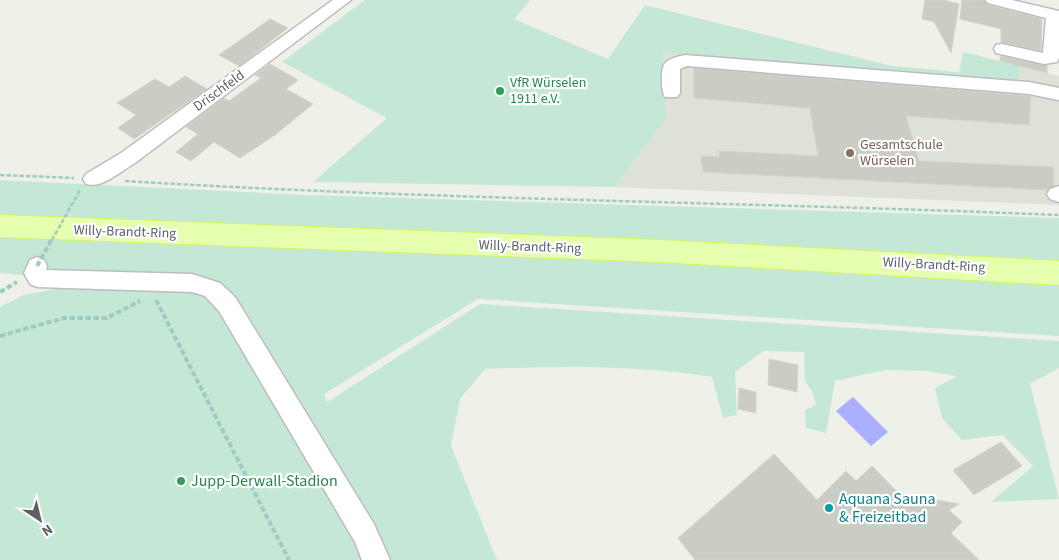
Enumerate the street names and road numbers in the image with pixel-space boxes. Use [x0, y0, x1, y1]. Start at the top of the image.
street label: Drischfeld [189, 66, 249, 116]
street label: Willy-Brandt-Ring [73, 220, 177, 244]
street label: Willy-Brandt-Ring [478, 235, 582, 259]
street label: Willy-Brandt-Ring [882, 252, 986, 278]

